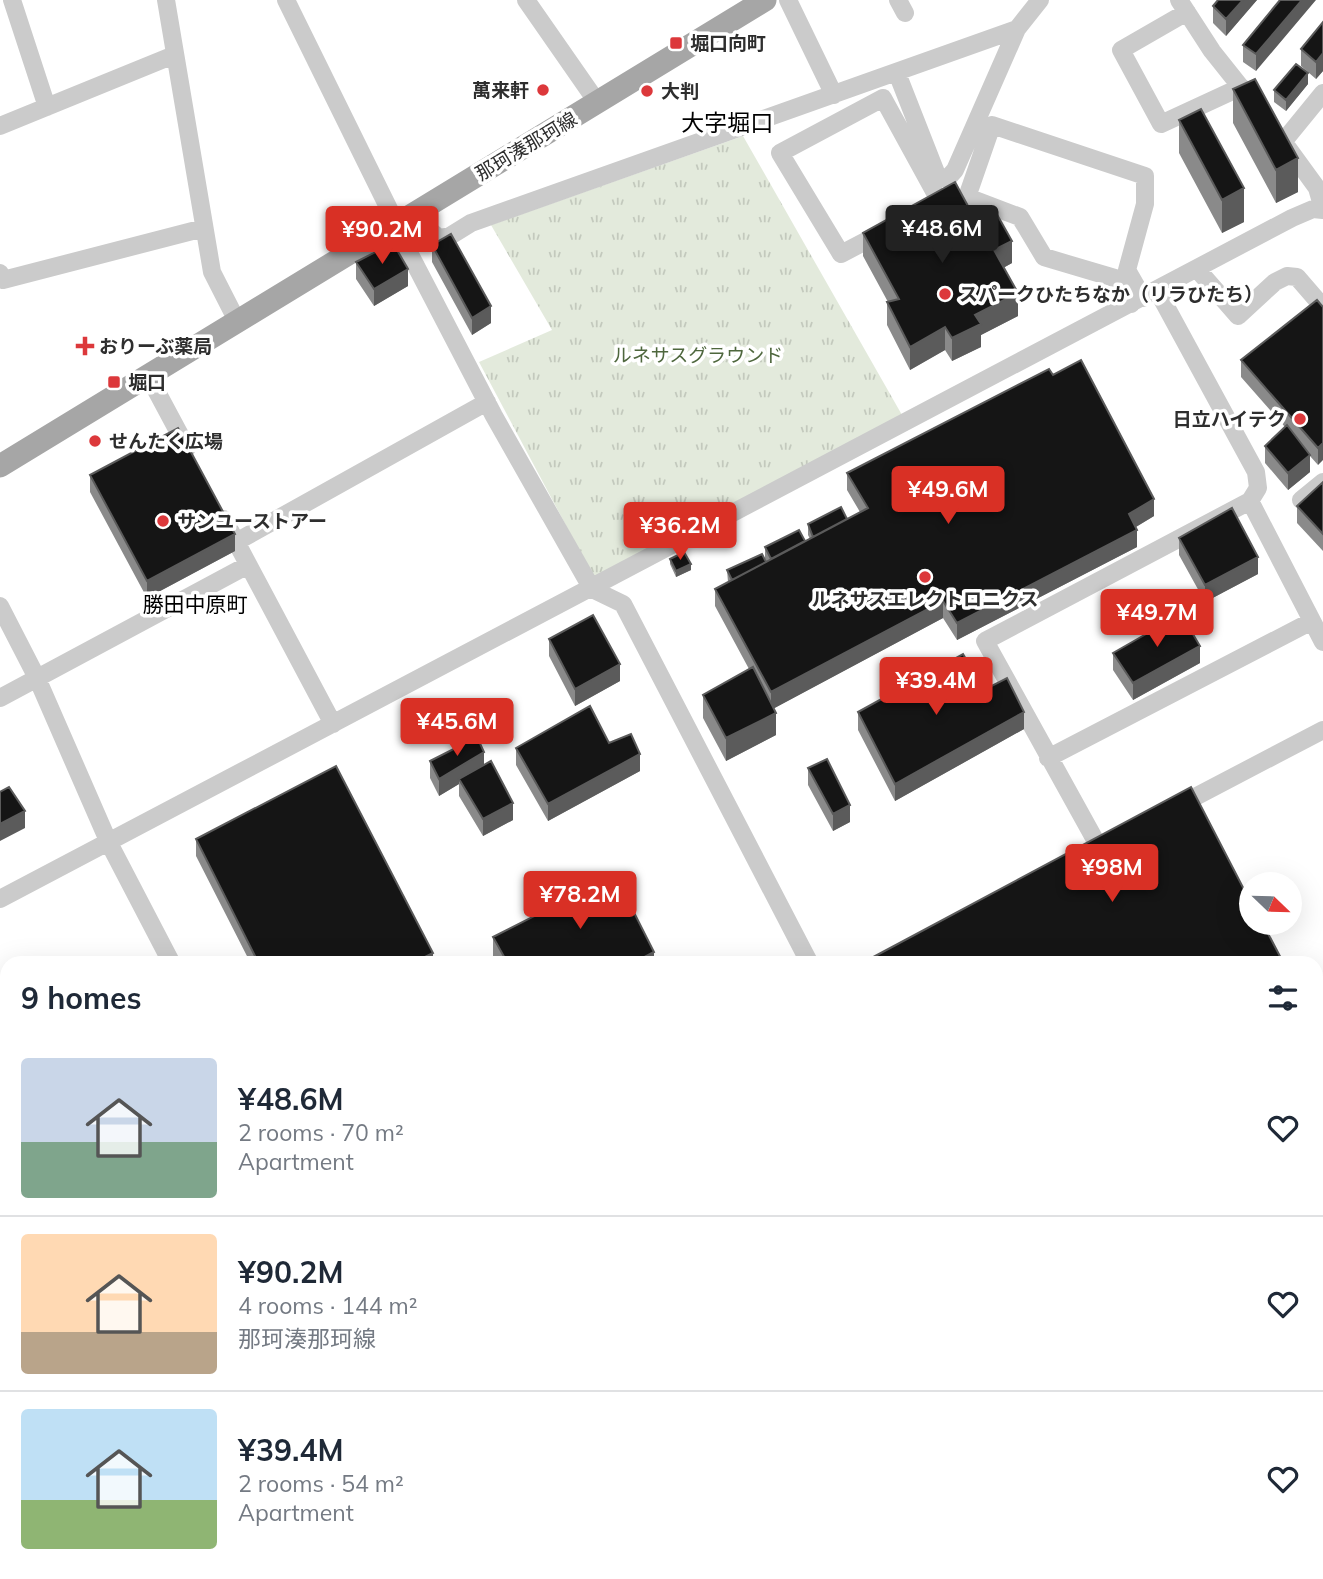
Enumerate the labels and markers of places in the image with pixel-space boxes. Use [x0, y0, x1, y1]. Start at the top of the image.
place label: 堀口向町 [690, 31, 766, 55]
marker: 堀口向町 [668, 35, 684, 51]
place label: 萬来軒 [472, 78, 529, 102]
place label: 大判 [661, 79, 699, 103]
marker: 萬来軒 [535, 82, 551, 98]
marker: 大判 [639, 83, 655, 99]
pin: ¥48.6M [885, 205, 999, 265]
pin: ¥90.2M [325, 206, 439, 266]
place label: スパークひたちなか（リラひたち） [959, 282, 1263, 306]
marker: スパークひたちなか（リラひたち） [937, 286, 953, 302]
place label: おりーぶ薬局 [99, 334, 212, 358]
marker: おりーぶ薬局 [77, 338, 93, 354]
place label: 堀口 [128, 370, 166, 394]
marker: 堀口 [106, 374, 122, 390]
place label: 日立ハイテク [1173, 407, 1286, 431]
marker: 日立ハイテク [1292, 411, 1308, 427]
place label: せんたく広場 [109, 429, 223, 453]
marker: せんたく広場 [87, 433, 103, 449]
pin: ¥49.6M [891, 466, 1005, 526]
pin: ¥36.2M [623, 503, 737, 562]
place label: サンユーストアー [177, 509, 327, 533]
marker: サンユーストアー [155, 513, 171, 529]
marker: ルネサスエレクトロニクス [917, 569, 933, 585]
place label: ルネサスエレクトロニクス [811, 587, 1039, 611]
pin: ¥49.7M [1100, 590, 1214, 649]
pin: ¥39.4M [879, 658, 993, 717]
pin: ¥45.6M [400, 698, 514, 758]
pin: ¥98M [1071, 844, 1153, 904]
pin: ¥78.2M [523, 872, 637, 931]

